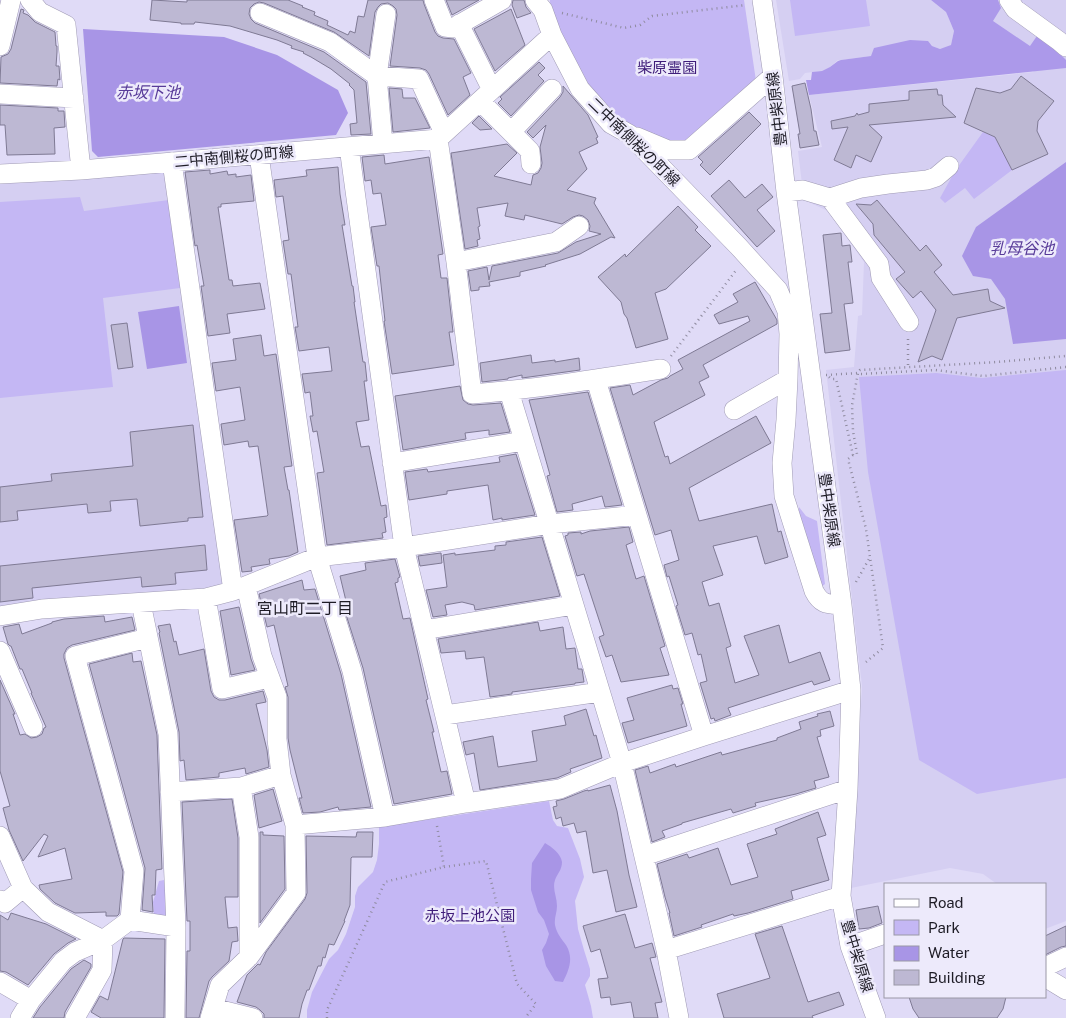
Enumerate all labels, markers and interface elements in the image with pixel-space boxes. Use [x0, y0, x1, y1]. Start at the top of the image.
park label: 柴原霊園 [637, 59, 697, 76]
street label: 豊中柴原線 [763, 71, 790, 147]
water label: 赤坂下池 [116, 83, 182, 102]
street label: 二中南側桜の町線 [585, 94, 683, 189]
street label: 二中南側桜の町線 [173, 143, 294, 170]
water label: 乳母谷池 [990, 239, 1056, 258]
street label: 豊中柴原線 [816, 472, 843, 548]
district label: 宮山町二丁目 [257, 599, 353, 618]
legend [884, 883, 1046, 998]
text: Road [928, 894, 964, 911]
park label: 赤坂上池公園 [425, 907, 515, 924]
street label: 豊中柴原線 [838, 917, 877, 994]
text: Park [928, 919, 960, 936]
text: Water [928, 944, 970, 961]
text: Building [928, 969, 986, 986]

